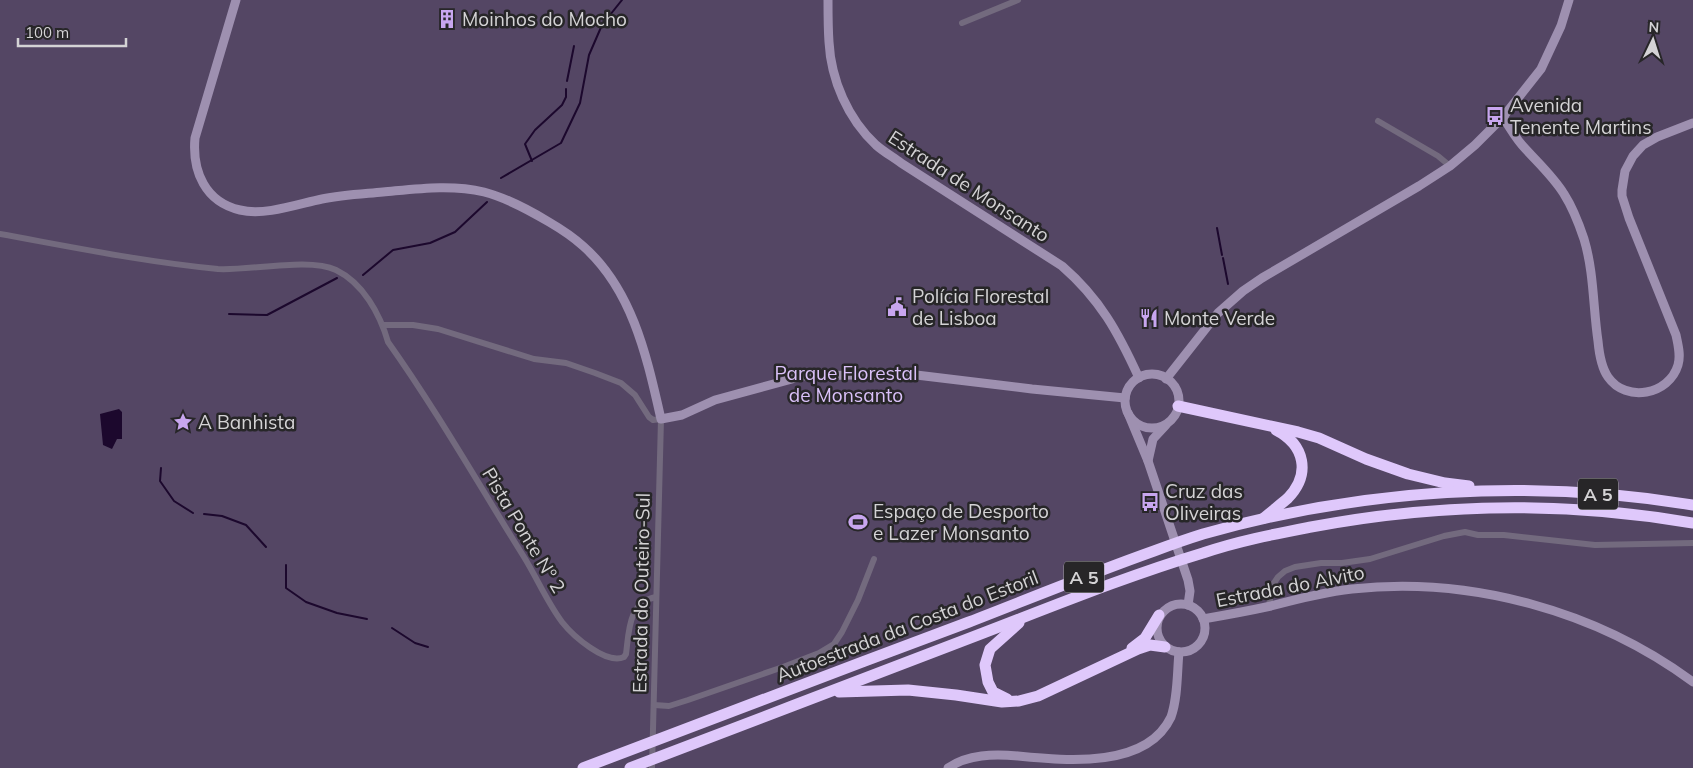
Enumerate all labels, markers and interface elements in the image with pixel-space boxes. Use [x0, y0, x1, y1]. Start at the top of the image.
place label: Moinhos do Mocho [462, 7, 627, 31]
building icon: Moinhos do Mocho [436, 8, 458, 30]
scale bar [18, 15, 125, 47]
north arrow [1628, 15, 1678, 65]
text: N [1648, 18, 1660, 36]
text: 100 m [25, 23, 69, 42]
place label: Avenida Tenente Martins [1510, 93, 1652, 139]
bus stop icon: Avenida Tenente Martins [1484, 105, 1506, 127]
street label: Estrada de Monsanto [884, 125, 1054, 247]
place label: Polícia Florestal de Lisboa [912, 284, 1049, 330]
public building icon: Polícia Florestal de Lisboa [886, 296, 908, 318]
place label: Monte Verde [1164, 306, 1275, 330]
restaurant icon: Monte Verde [1138, 307, 1160, 329]
park label: Parque Florestal de Monsanto [775, 361, 917, 407]
place label: A Banhista [198, 410, 295, 434]
place icon: A Banhista [172, 411, 194, 433]
street label: Pista Ponte Nº 2 [477, 463, 571, 597]
road number: A 5 [1578, 478, 1618, 509]
place label: Cruz das Oliveiras [1165, 479, 1243, 525]
bus stop icon: Cruz das Oliveiras [1139, 491, 1161, 513]
street label: Estrada do Outeiro-Sul [627, 493, 655, 693]
place label: Espaço de Desporto e Lazer Monsanto [873, 499, 1049, 545]
sports icon: Espaço de Desporto e Lazer Monsanto [847, 511, 869, 533]
street label: Estrada do Alvito [1214, 560, 1366, 612]
road number: A 5 [1064, 562, 1104, 592]
street label: Autoestrada da Costa do Estoril [773, 565, 1041, 687]

